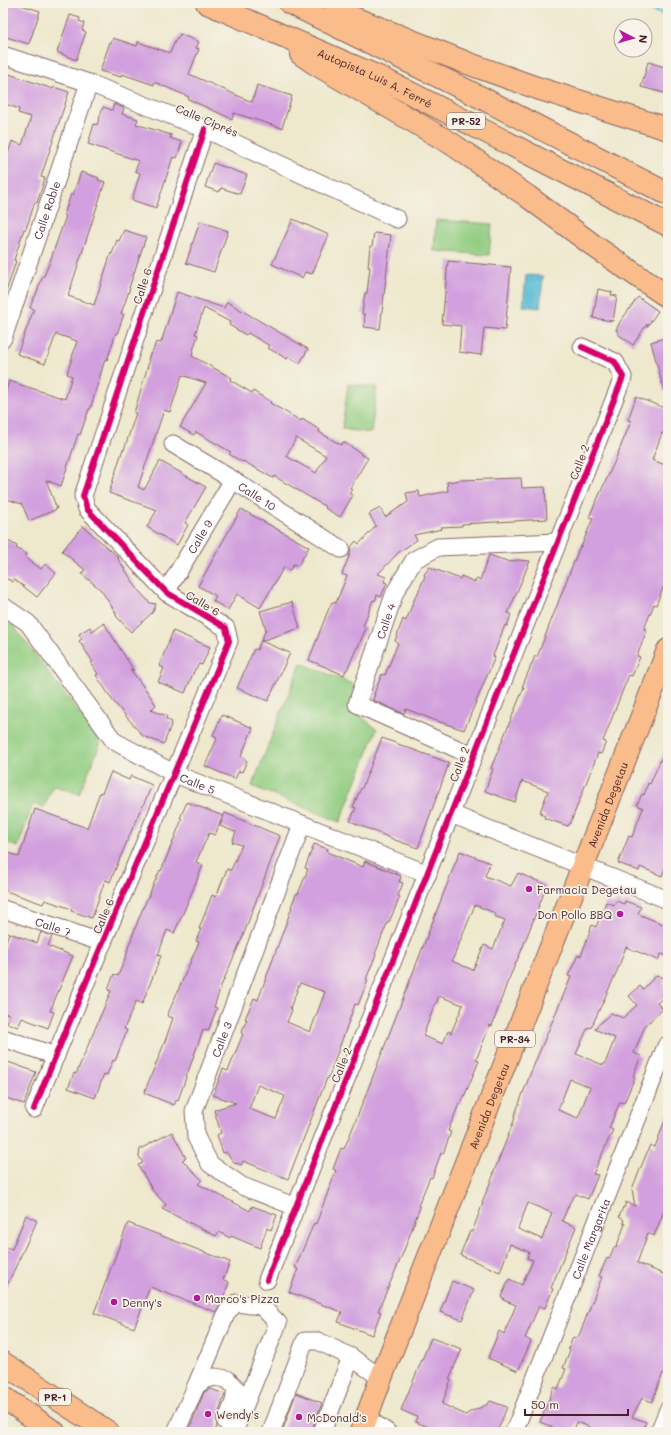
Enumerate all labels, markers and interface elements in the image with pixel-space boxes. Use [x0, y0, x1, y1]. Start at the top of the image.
north arrow [613, 18, 653, 58]
text: N [636, 34, 651, 44]
street label: Autopista Luis A. Ferré [316, 44, 435, 111]
street label: Calle Ciprés [173, 100, 241, 140]
road number: PR-52 [447, 113, 485, 129]
street label: Calle Roble [29, 179, 63, 241]
street label: Calle 6 [129, 266, 155, 306]
street label: Calle 2 [565, 442, 593, 482]
street label: Calle 10 [236, 478, 279, 513]
street label: Calle 9 [183, 516, 216, 556]
street label: Calle 6 [183, 587, 223, 619]
street label: Calle 4 [372, 600, 398, 641]
street label: Calle 2 [445, 744, 473, 784]
street label: Avenida Degetau [583, 759, 631, 850]
street label: Calle 5 [178, 769, 218, 797]
place label: Farmacia Degetau [537, 882, 637, 897]
marker: Farmacia Degetau [524, 884, 534, 894]
street label: Calle 6 [89, 896, 117, 936]
place label: Don Pollo BBQ [537, 907, 612, 922]
marker: Don Pollo BBQ [615, 909, 625, 919]
street label: Calle 7 [33, 913, 73, 939]
street label: Calle 3 [207, 1019, 235, 1059]
road number: PR-34 [495, 1031, 535, 1047]
street label: Calle 2 [327, 1045, 355, 1085]
street label: Avenida Degetau [465, 1061, 512, 1151]
street label: Calle Margarita [568, 1196, 613, 1281]
place label: Marco's Pizza [205, 1291, 280, 1306]
marker: Marco's Pizza [192, 1293, 202, 1303]
place label: Denny's [122, 1295, 162, 1310]
marker: Denny's [109, 1297, 119, 1307]
road number: PR-1 [39, 1389, 71, 1405]
scale bar [525, 1391, 628, 1417]
text: 50 m [531, 1396, 559, 1412]
place label: Wendy's [216, 1407, 259, 1422]
marker: Wendy's [203, 1409, 213, 1419]
place label: McDonald's [307, 1410, 367, 1425]
marker: McDonald's [294, 1412, 304, 1422]

